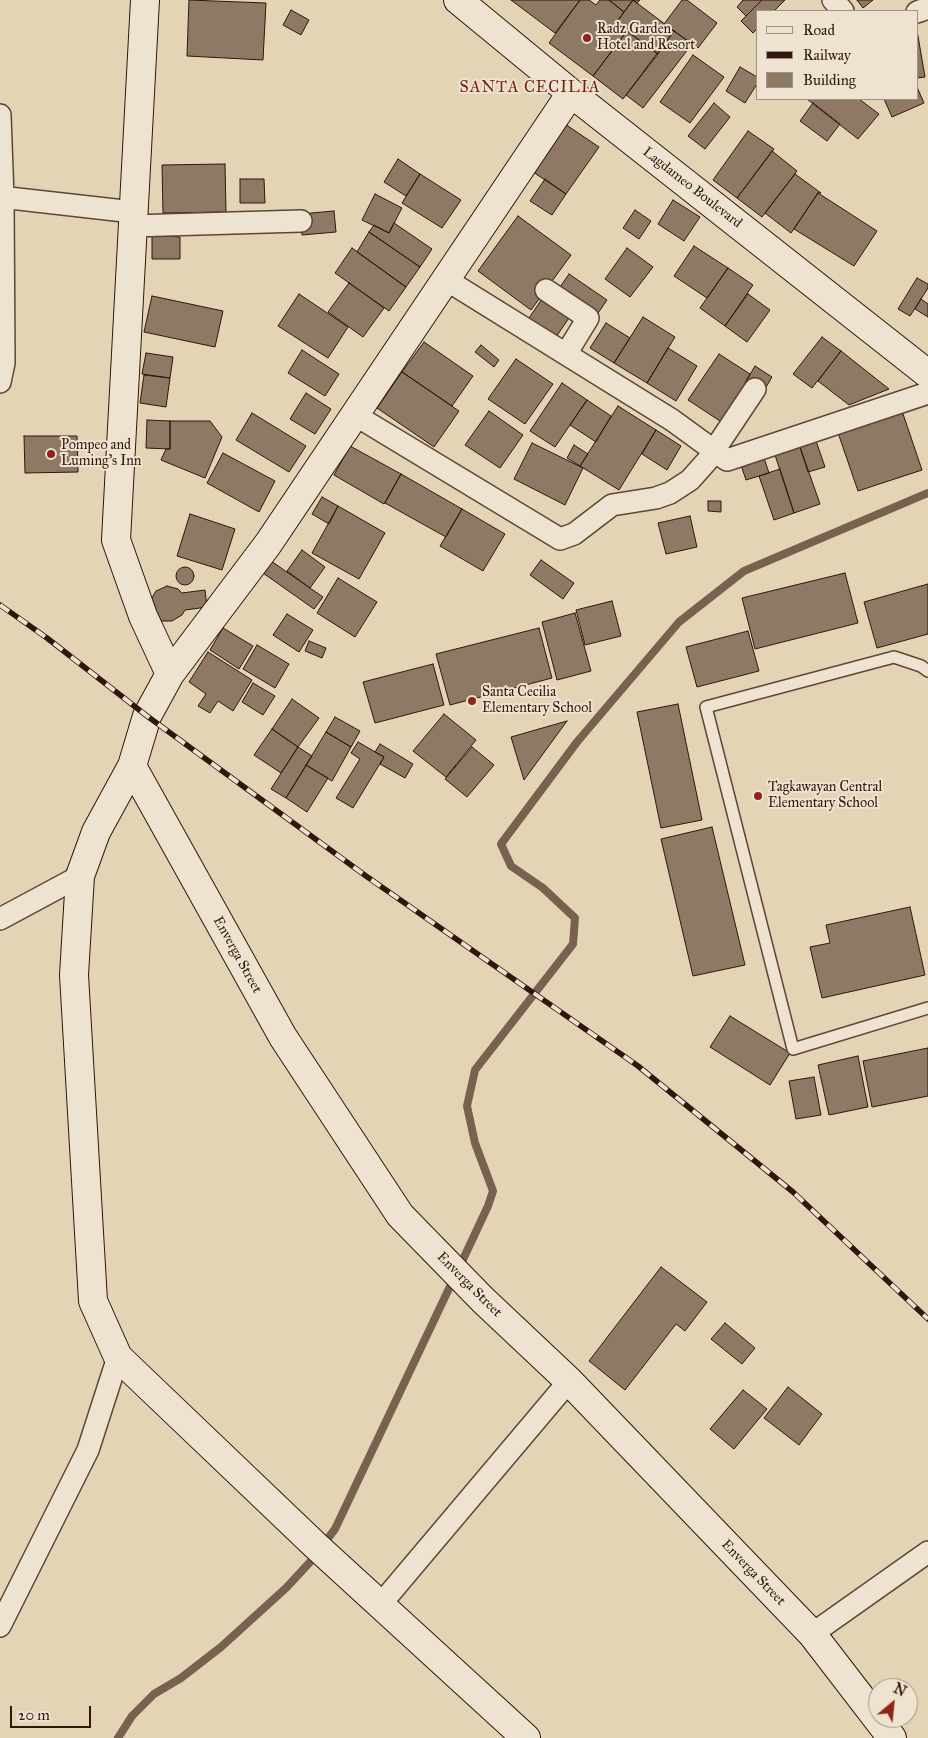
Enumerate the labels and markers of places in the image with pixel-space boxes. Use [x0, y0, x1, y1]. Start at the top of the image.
place label: Radz Garden Hotel and Resort [597, 22, 695, 54]
marker: Radz Garden Hotel and Resort [581, 32, 593, 44]
place label: Pompeo and Luming's Inn [61, 438, 141, 471]
marker: Pompeo and Luming's Inn [45, 448, 57, 460]
place label: Santa Cecilia Elementary School [482, 685, 592, 718]
marker: Santa Cecilia Elementary School [466, 695, 478, 707]
place label: Tagkawayan Central Elementary School [768, 780, 882, 812]
marker: Tagkawayan Central Elementary School [752, 790, 764, 802]

